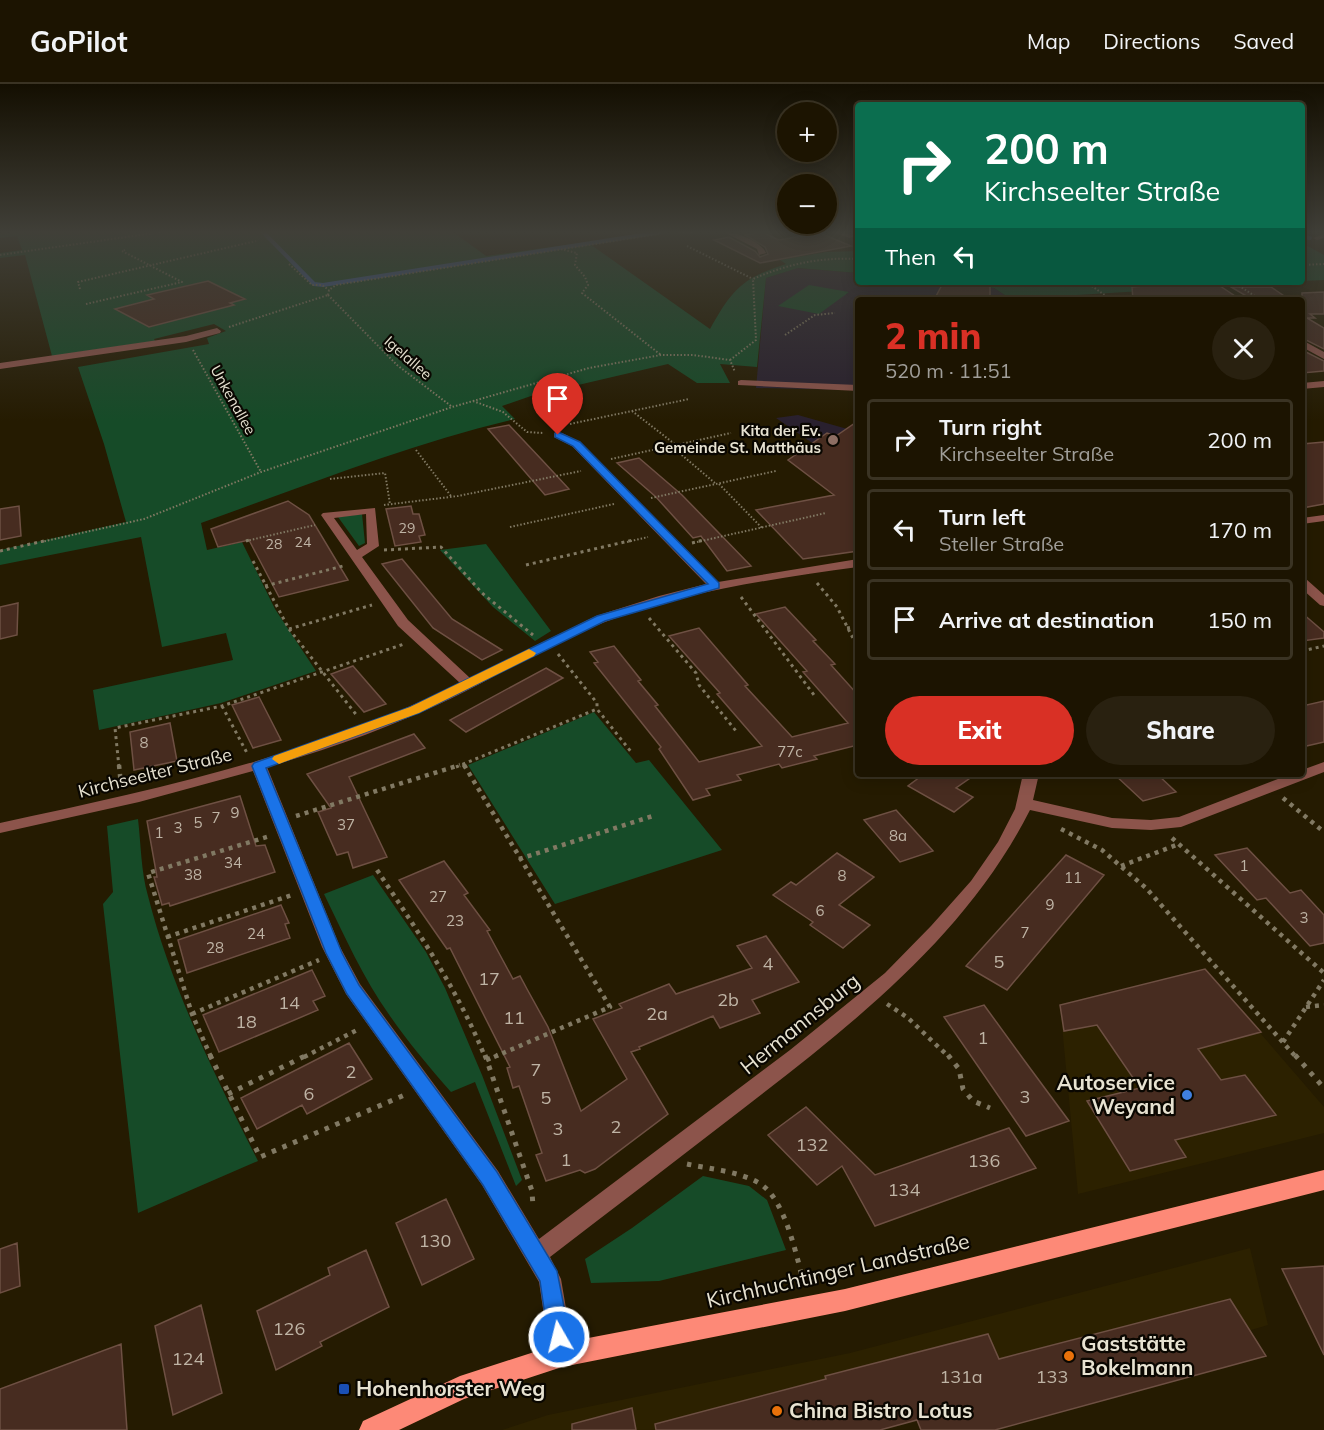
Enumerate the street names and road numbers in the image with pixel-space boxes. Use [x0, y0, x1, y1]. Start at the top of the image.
street label: Igelallee [381, 332, 436, 384]
street label: Unkenallee [207, 362, 260, 438]
street label: Kirchseelter Straße [76, 742, 234, 803]
street label: Hermannsburg [734, 967, 864, 1079]
street label: Kirchhuchtinger Landstraße [704, 1227, 972, 1313]

